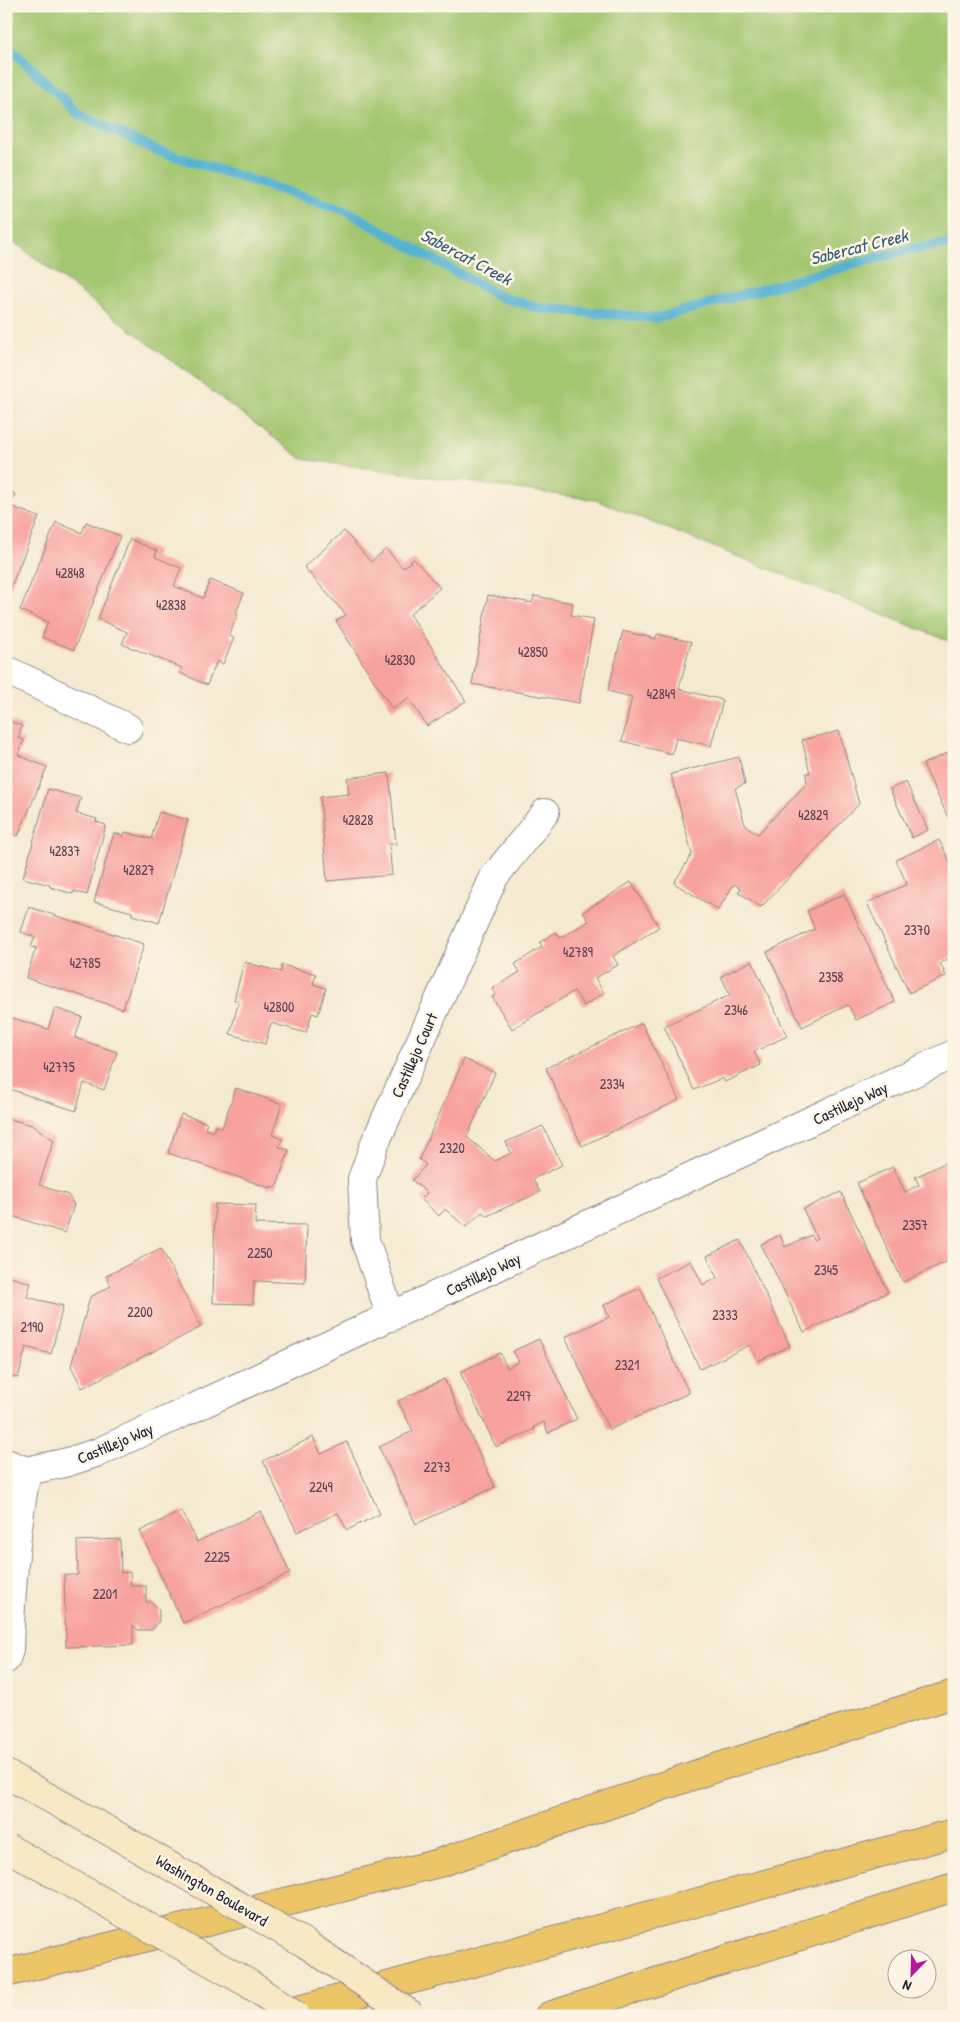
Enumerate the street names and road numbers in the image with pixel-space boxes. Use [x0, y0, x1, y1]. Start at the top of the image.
street label: Castillejo Court [385, 1009, 443, 1101]
street label: Castillejo Way [809, 1076, 891, 1130]
street label: Castillejo Way [442, 1247, 524, 1301]
street label: Castillejo Way [74, 1417, 156, 1469]
street label: Washington Boulevard [152, 1849, 272, 1931]

